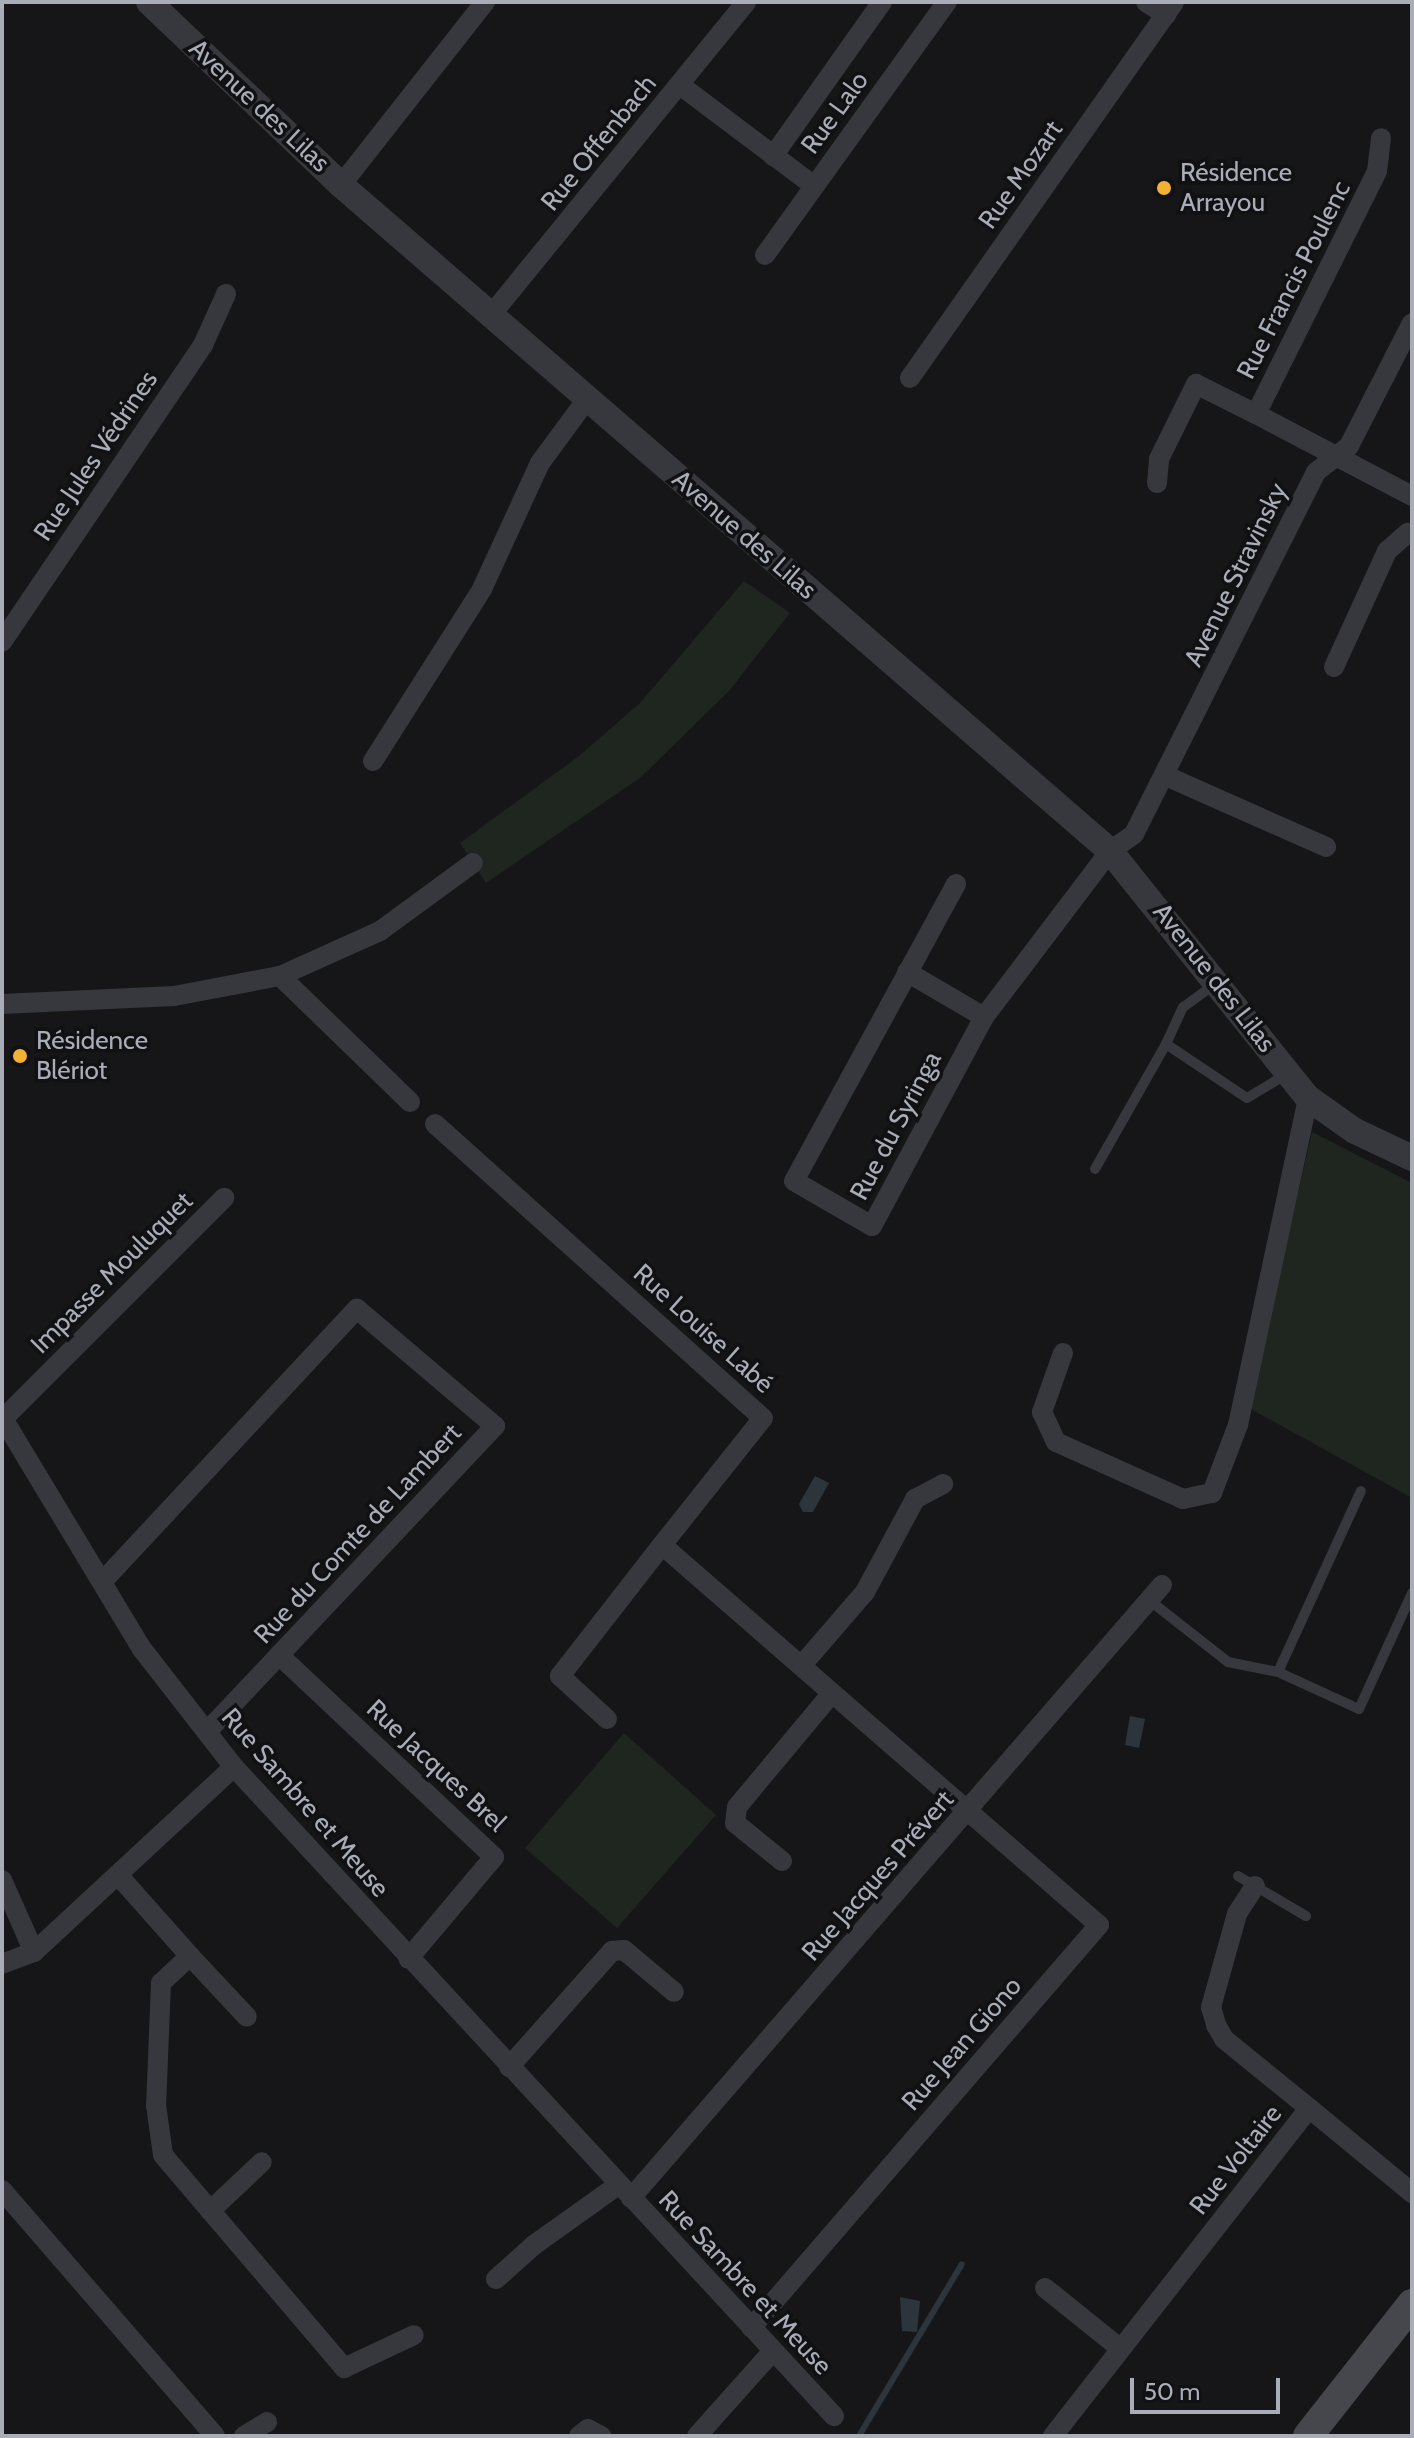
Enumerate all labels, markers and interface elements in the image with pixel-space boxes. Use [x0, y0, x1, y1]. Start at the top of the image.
street label: Avenue des Lilas [182, 33, 336, 179]
street label: Rue Lalo [795, 66, 875, 160]
street label: Rue Offenbach [535, 69, 663, 217]
street label: Rue Mozart [972, 115, 1070, 235]
place label: Résidence Arrayou [1180, 157, 1292, 218]
street label: Rue Francis Poulenc [1231, 176, 1357, 384]
marker: Résidence Arrayou [1155, 179, 1173, 197]
street label: Rue Jules Védrines [28, 365, 164, 547]
street label: Avenue des Lilas [666, 464, 822, 606]
street label: Avenue Stravinsky [1178, 478, 1294, 672]
street label: Avenue des Lilas [1146, 897, 1282, 1059]
place label: Résidence Blériot [36, 1025, 148, 1086]
street label: Rue du Syringa [844, 1046, 948, 1206]
marker: Résidence Blériot [11, 1047, 29, 1065]
street label: Impasse Mouluquet [25, 1186, 199, 1360]
street label: Rue Louise Labé [627, 1258, 779, 1400]
street label: Rue du Comte de Lambert [248, 1418, 468, 1650]
street label: Rue Jacques Brel [360, 1693, 512, 1839]
street label: Rue Sambre et Meuse [215, 1702, 395, 1904]
street label: Rue Jacques Prévert [796, 1785, 960, 1967]
street label: Rue Jean Giono [896, 1971, 1028, 2117]
street label: Rue Voltaire [1183, 2099, 1289, 2221]
street label: Rue Sambre et Meuse [652, 2185, 838, 2381]
scale bar [1134, 2362, 1284, 2412]
text: 50 m [1144, 2377, 1200, 2406]

